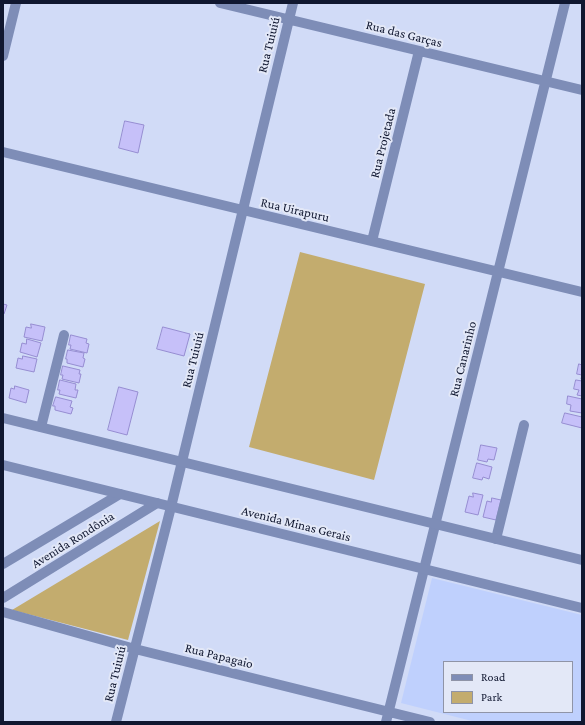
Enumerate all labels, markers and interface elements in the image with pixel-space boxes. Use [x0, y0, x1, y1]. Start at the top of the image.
street label: Rua Tuiuiú [255, 16, 283, 74]
street label: Rua das Garças [364, 17, 444, 51]
street label: Rua Projetada [367, 106, 399, 180]
street label: Rua Uirapuru [259, 195, 331, 225]
street label: Rua Canarinho [446, 320, 480, 398]
street label: Rua Tuiuiú [179, 331, 207, 389]
street label: Avenida Minas Gerais [240, 503, 352, 545]
street label: Avenida Rondônia [29, 508, 117, 572]
street label: Rua Papagaio [183, 640, 255, 672]
street label: Rua Tuiuiú [101, 645, 129, 703]
legend [443, 661, 573, 713]
text: Road [481, 670, 505, 684]
text: Park [481, 690, 502, 704]

